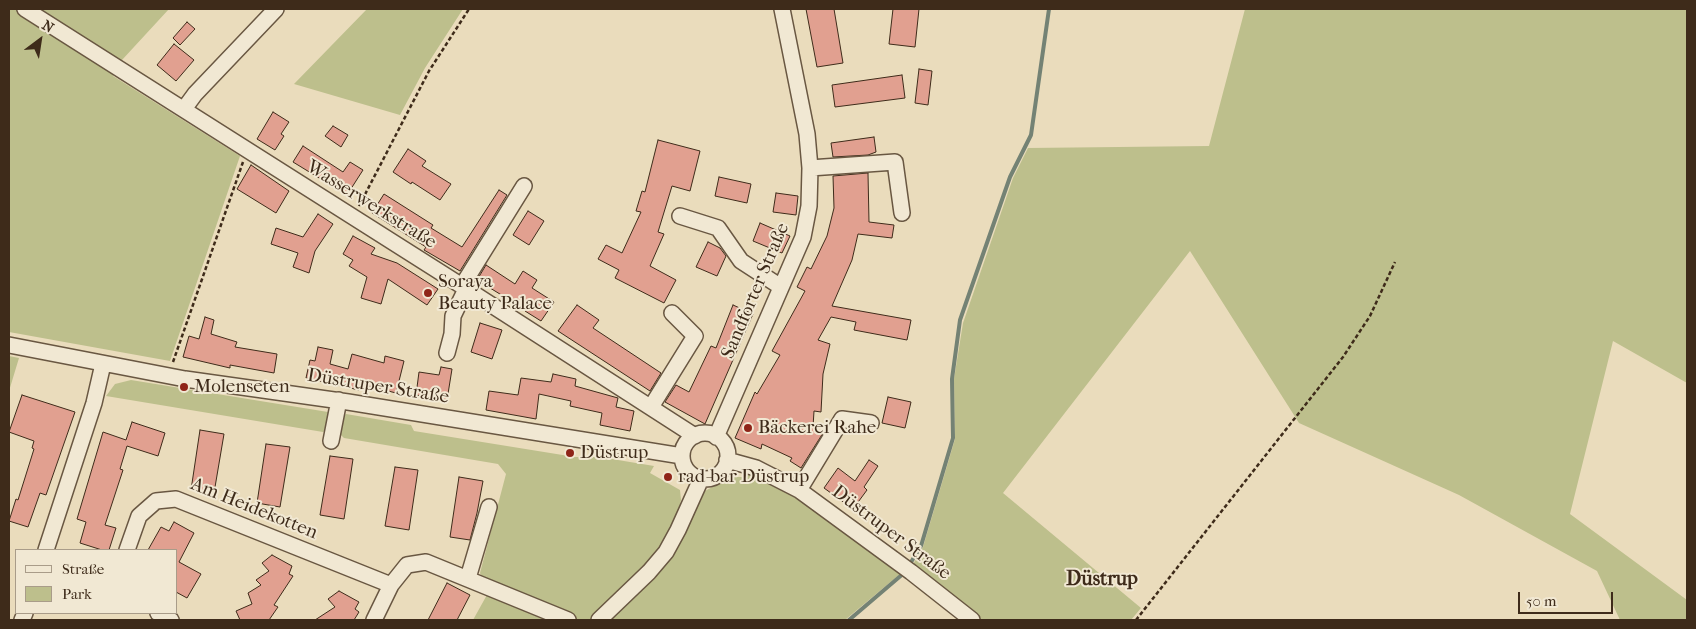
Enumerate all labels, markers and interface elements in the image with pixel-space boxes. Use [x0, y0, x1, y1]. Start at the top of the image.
north arrow [15, 15, 65, 65]
text: N [39, 17, 57, 37]
street label: Wasserwerkstraße [302, 156, 440, 254]
street label: Sandforter Straße [717, 220, 795, 362]
place label: Soraya Beauty Palace [438, 271, 552, 315]
marker: Soraya Beauty Palace [422, 287, 434, 299]
street label: Düstruper Straße [306, 365, 450, 409]
place label: Molenseten [194, 376, 290, 398]
marker: Molenseten [178, 381, 190, 393]
place label: Bäckerei Rahe [758, 417, 876, 439]
marker: Bäckerei Rahe [742, 422, 754, 434]
place label: Düstrup [580, 442, 648, 464]
marker: Düstrup [564, 447, 576, 459]
place label: rad-bar Düstrup [678, 466, 809, 488]
marker: rad-bar Düstrup [662, 471, 674, 483]
street label: Am Heidekotten [187, 473, 321, 545]
street label: Düstruper Straße [827, 481, 955, 585]
legend [15, 549, 178, 614]
text: Straße [62, 560, 104, 578]
district label: Düstrup [1066, 568, 1138, 592]
scale bar [1521, 582, 1616, 614]
text: Park [62, 585, 92, 603]
text: 50 m [1526, 592, 1556, 610]

